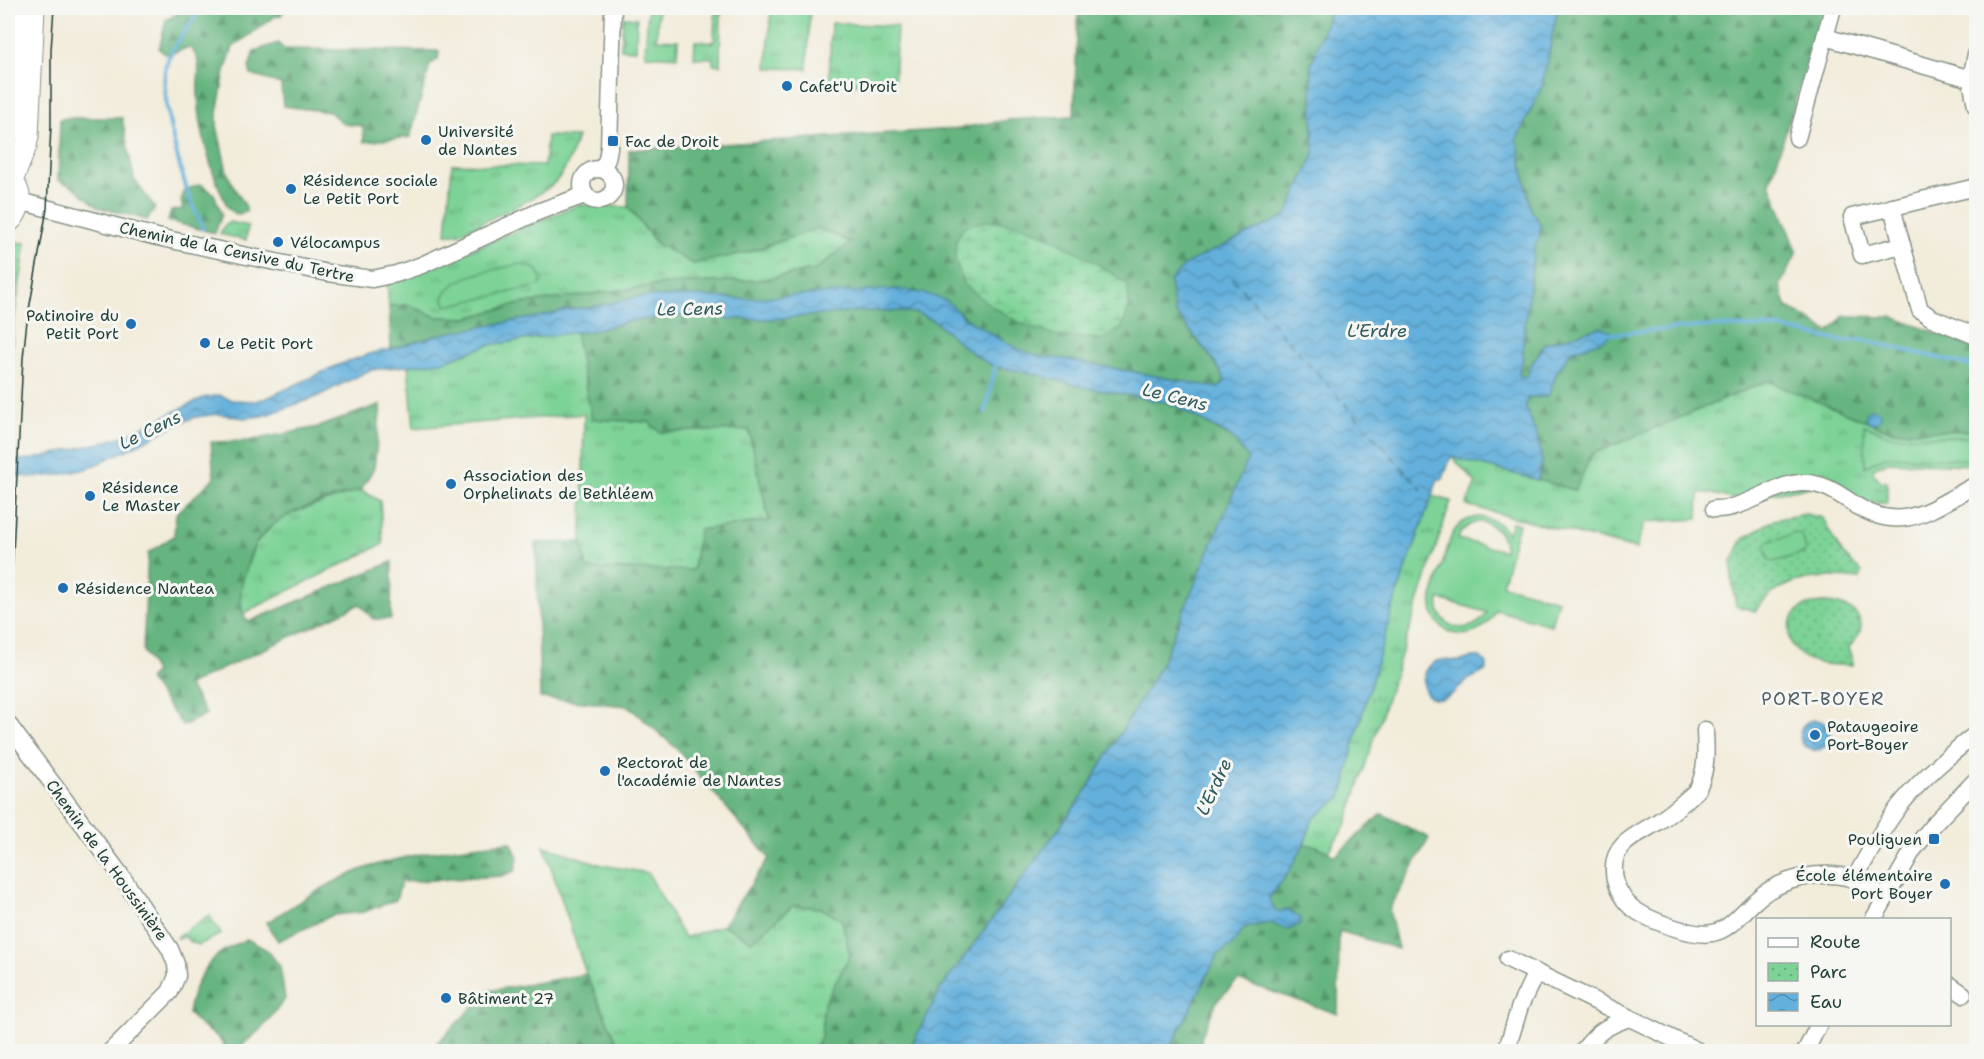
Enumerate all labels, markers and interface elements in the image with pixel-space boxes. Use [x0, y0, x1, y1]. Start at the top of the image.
place label: Cafet'U Droit [799, 76, 897, 97]
marker: Cafet'U Droit [780, 79, 794, 93]
place label: Université de Nantes [438, 121, 517, 160]
place label: Fac de Droit [625, 131, 719, 152]
marker: Université de Nantes [419, 133, 433, 147]
marker: Fac de Droit [606, 134, 620, 148]
place label: Résidence sociale Le Petit Port [303, 170, 438, 209]
marker: Résidence sociale Le Petit Port [284, 182, 298, 196]
street label: Chemin de la Censive du Tertre [118, 217, 356, 287]
place label: Vélocampus [290, 232, 380, 253]
marker: Vélocampus [271, 235, 285, 249]
water label: Le Cens [657, 296, 723, 322]
place label: Patinoire du Petit Port [26, 305, 119, 344]
marker: Patinoire du Petit Port [124, 317, 138, 331]
water label: L'Erdre [1347, 319, 1407, 343]
place label: Le Petit Port [217, 333, 313, 354]
marker: Le Petit Port [198, 336, 212, 350]
water label: Le Cens [1140, 377, 1210, 417]
water label: Le Cens [115, 405, 185, 455]
place label: Association des Orphelinats de Bethléem [463, 465, 654, 504]
place label: Résidence Le Master [102, 477, 181, 516]
marker: Association des Orphelinats de Bethléem [444, 477, 458, 491]
marker: Résidence Le Master [83, 489, 97, 503]
place label: Résidence Nantea [75, 578, 214, 599]
marker: Résidence Nantea [56, 581, 70, 595]
district label: PORT-BOYER [1761, 687, 1885, 711]
place label: Pataugeoire Port-Boyer [1827, 716, 1919, 755]
marker: Pataugeoire Port-Boyer [1808, 728, 1822, 742]
place label: Rectorat de l'académie de Nantes [617, 752, 782, 791]
water label: L'Erdre [1190, 755, 1238, 819]
marker: Rectorat de l'académie de Nantes [598, 764, 612, 778]
street label: Chemin de la Houssinière [41, 775, 173, 945]
place label: Pouliguen [1848, 829, 1922, 850]
marker: Pouliguen [1927, 832, 1941, 846]
place label: École élémentaire Port Boyer [1796, 865, 1933, 904]
marker: École élémentaire Port Boyer [1938, 877, 1952, 891]
legend [1756, 918, 1951, 1026]
text: Route [1810, 930, 1861, 954]
text: Parc [1810, 960, 1847, 984]
place label: Bâtiment 27 [458, 988, 554, 1009]
text: Eau [1810, 990, 1842, 1014]
marker: Bâtiment 27 [439, 991, 453, 1005]

